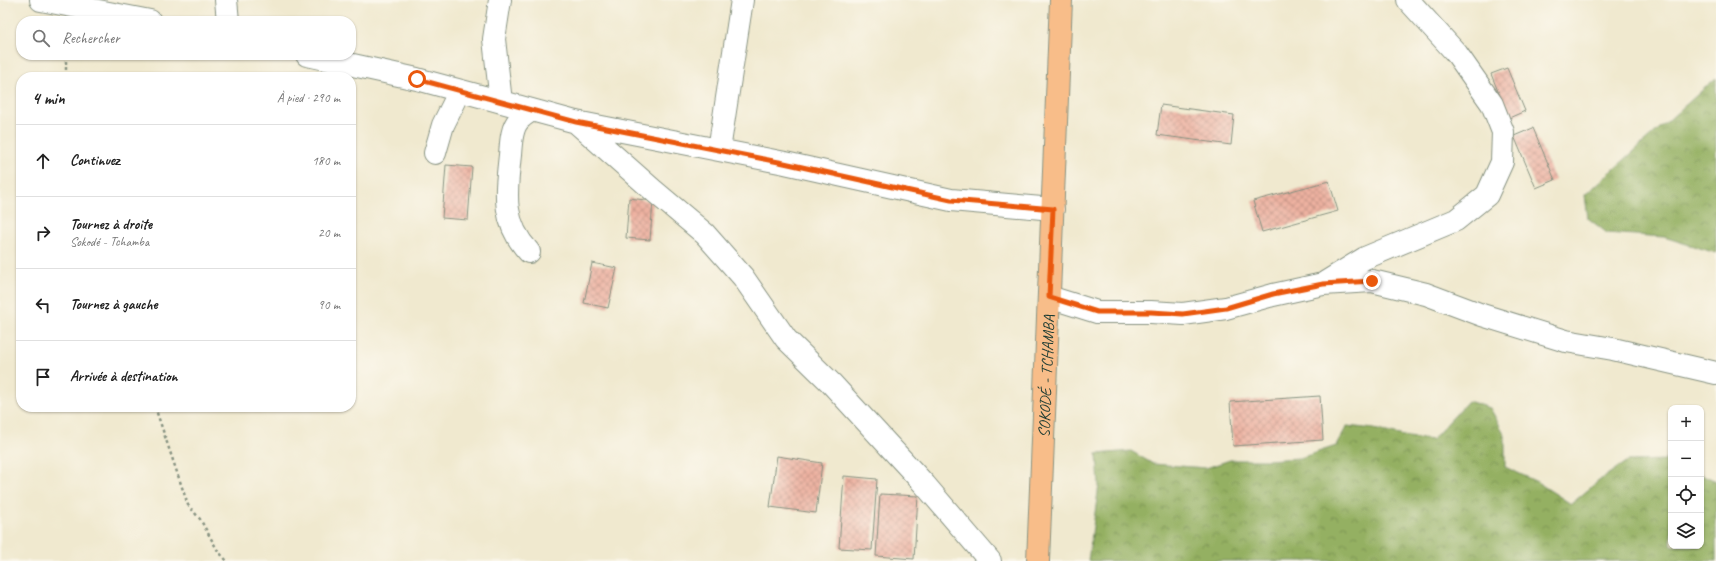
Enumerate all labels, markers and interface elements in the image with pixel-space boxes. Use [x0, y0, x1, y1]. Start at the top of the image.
search box [16, 16, 356, 60]
icon: search [30, 27, 52, 49]
text: Rechercher [62, 29, 120, 48]
route start [408, 70, 426, 88]
text: 4 min [32, 88, 65, 109]
text: À pied · 290 m [277, 90, 340, 106]
icon: ahead [32, 150, 54, 172]
text: Continuez [70, 151, 120, 170]
text: 180 m [312, 153, 340, 169]
text: Tournez à droite [70, 215, 152, 234]
icon: right [32, 222, 54, 244]
text: 20 m [318, 225, 340, 241]
text: Sokodé - Tchamba [70, 234, 149, 250]
route end [1363, 272, 1381, 290]
icon: left [32, 294, 54, 316]
text: Tournez à gauche [70, 295, 157, 314]
text: 90 m [318, 297, 340, 313]
street label: SOKODÉ - TCHAMBA [1034, 314, 1059, 438]
icon: arrive [32, 366, 54, 388]
text: Arrivée à destination [70, 367, 178, 386]
map controls [1668, 405, 1704, 549]
button: + [1668, 405, 1704, 441]
button: − [1668, 441, 1704, 477]
button: locate [1668, 477, 1704, 513]
button: layers [1668, 513, 1704, 549]

